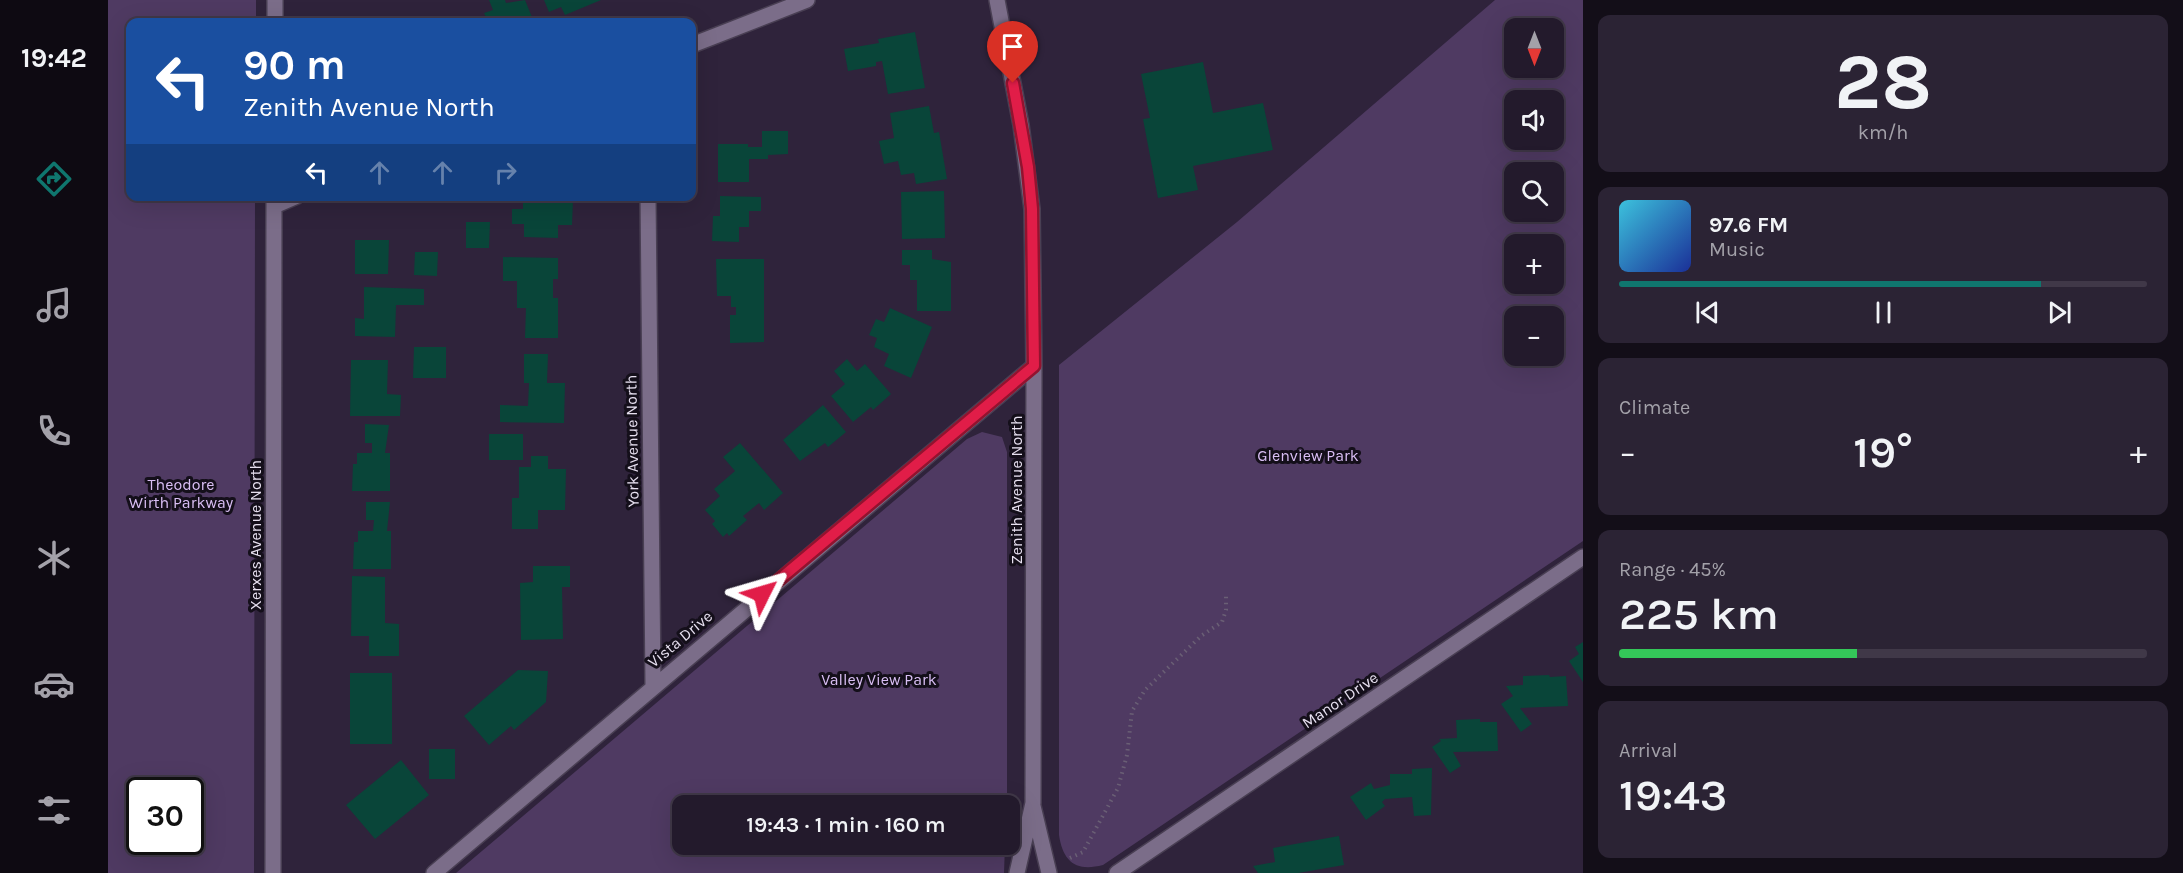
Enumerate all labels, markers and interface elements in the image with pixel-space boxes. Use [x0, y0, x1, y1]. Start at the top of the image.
north arrow [1504, 18, 1564, 78]
map controls [1504, 18, 1564, 366]
pin [987, 21, 1038, 83]
icon: arrive [996, 30, 1029, 63]
text: 28 [1834, 36, 1932, 128]
text: 90 m [243, 40, 346, 90]
text: 19:42 [21, 42, 87, 74]
icon: left [144, 42, 222, 120]
button: sound [1504, 90, 1564, 150]
text: Zenith Avenue North [243, 91, 495, 123]
text: km/h [1858, 121, 1908, 144]
icon: left [300, 156, 333, 189]
icon: ahead [363, 156, 396, 189]
icon: ahead [426, 156, 459, 189]
icon: right [489, 156, 522, 189]
icon: directions [33, 158, 75, 200]
button: search [1504, 162, 1564, 222]
text: 97.6 FM [1709, 212, 1788, 238]
button: + [1504, 234, 1564, 294]
text: Music [1709, 238, 1765, 261]
icon: music [33, 284, 75, 326]
icon: previous [1691, 296, 1724, 329]
icon: pause [1867, 296, 1900, 329]
icon: next [2043, 296, 2076, 329]
button: − [1504, 306, 1564, 366]
street label: York Avenue North [621, 375, 643, 507]
text: Climate [1619, 396, 1690, 419]
icon: phone [33, 410, 75, 452]
street label: Zenith Avenue North [1007, 415, 1026, 565]
text: 19° [1853, 426, 1913, 478]
text: − [1619, 433, 1636, 471]
text: + [2130, 433, 2147, 471]
park label: Glenview Park [1257, 446, 1359, 465]
street label: Xerxes Avenue North [246, 460, 265, 610]
park label: Theodore Wirth Parkway [129, 475, 234, 512]
icon: climate [33, 537, 75, 579]
text: Range · 45% [1619, 558, 1726, 581]
position arrow [730, 562, 794, 626]
text: 225 km [1619, 588, 1779, 640]
street label: Vista Drive [644, 607, 716, 671]
icon: car [33, 663, 75, 705]
street label: Manor Drive [1298, 668, 1382, 732]
park label: Valley View Park [821, 670, 937, 689]
text: Arrival [1619, 739, 1678, 762]
text: 19:43 [1619, 769, 1727, 821]
speed limit sign: 30 [126, 777, 204, 855]
icon: filters [33, 789, 75, 831]
text: 19:43 · 1 min · 160 m [746, 812, 946, 838]

